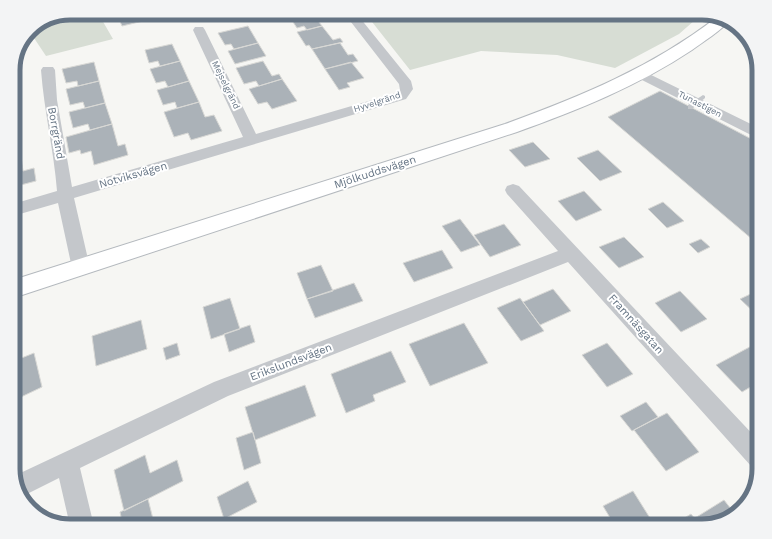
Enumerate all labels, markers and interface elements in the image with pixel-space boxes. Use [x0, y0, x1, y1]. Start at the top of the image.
street label: Mejselgränd [210, 59, 242, 111]
street label: Tunastigen [677, 89, 723, 119]
street label: Hyvelgränd [352, 90, 402, 114]
street label: Borrgränd [45, 106, 67, 160]
street label: Mjölkuddsvägen [332, 153, 418, 191]
street label: Notviksvägen [97, 159, 169, 191]
street label: Framnäsgatan [606, 292, 666, 356]
street label: Erikslundsvägen [248, 340, 334, 384]

